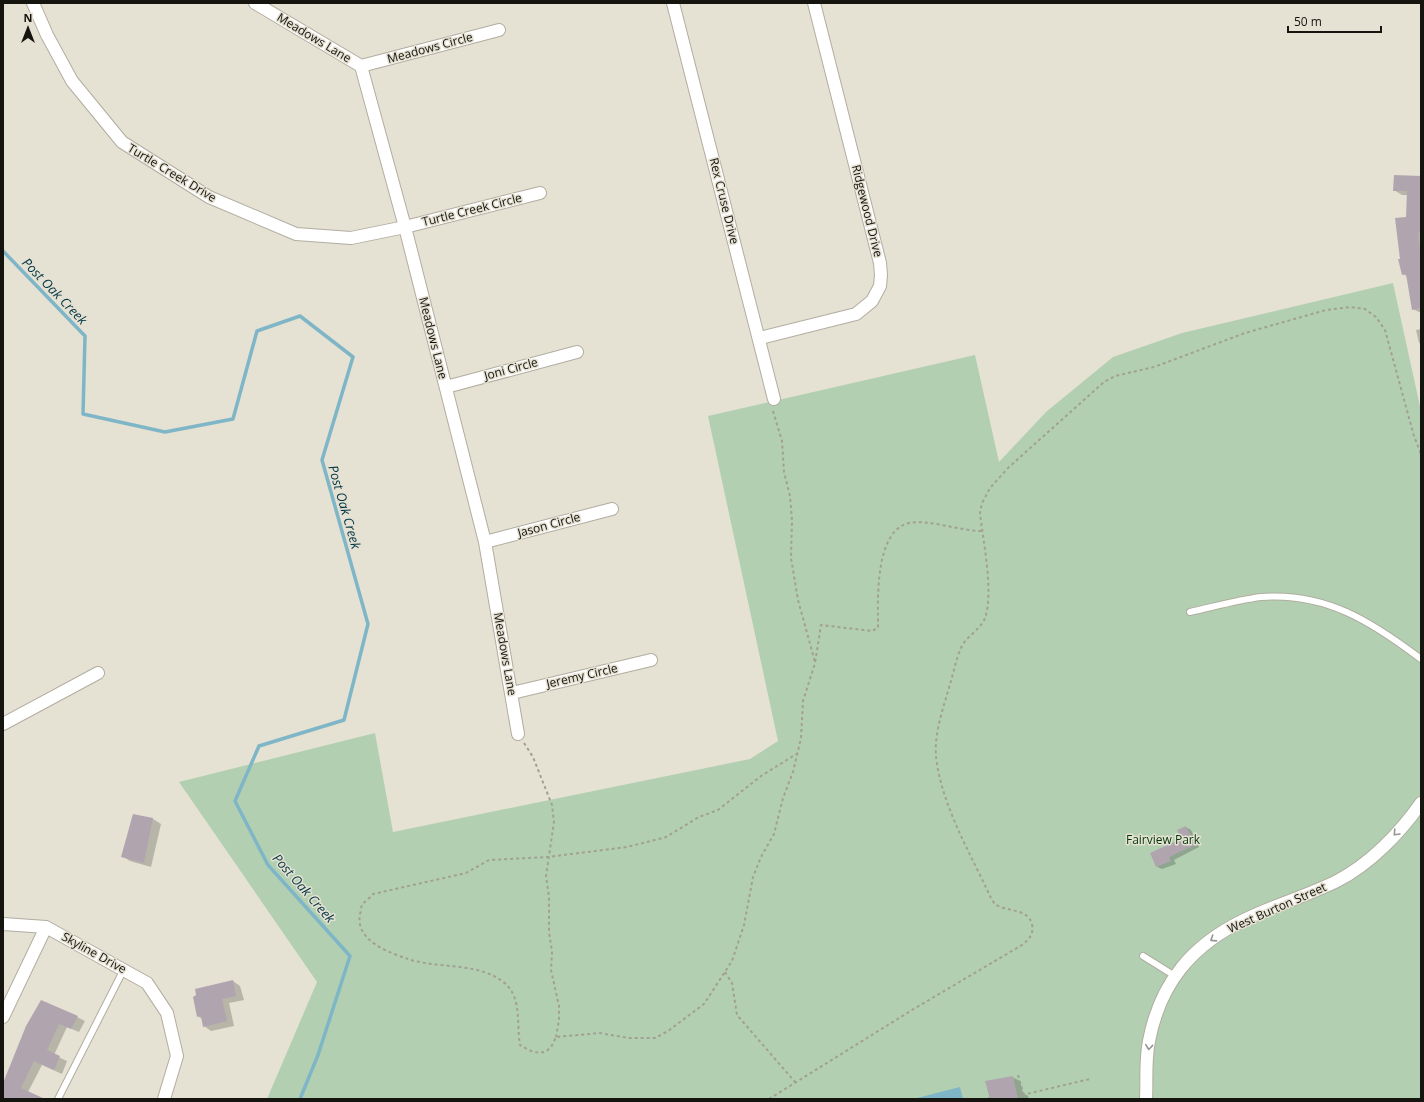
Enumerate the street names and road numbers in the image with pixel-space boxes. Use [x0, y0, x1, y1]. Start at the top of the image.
street label: Meadows Lane [274, 9, 355, 67]
street label: Meadows Circle [385, 28, 475, 67]
street label: Turtle Creek Drive [125, 139, 220, 206]
street label: Rex Cruse Drive [706, 156, 743, 246]
street label: Ridgewood Drive [848, 163, 887, 259]
street label: Turtle Creek Circle [420, 189, 524, 230]
street label: Meadows Lane [415, 295, 452, 381]
street label: Joni Circle [481, 353, 540, 384]
street label: Jason Circle [515, 508, 582, 541]
street label: Meadows Lane [490, 611, 521, 697]
street label: Jeremy Circle [544, 659, 620, 692]
street label: West Burton Street [1225, 878, 1329, 937]
street label: Skyline Drive [59, 928, 130, 977]

